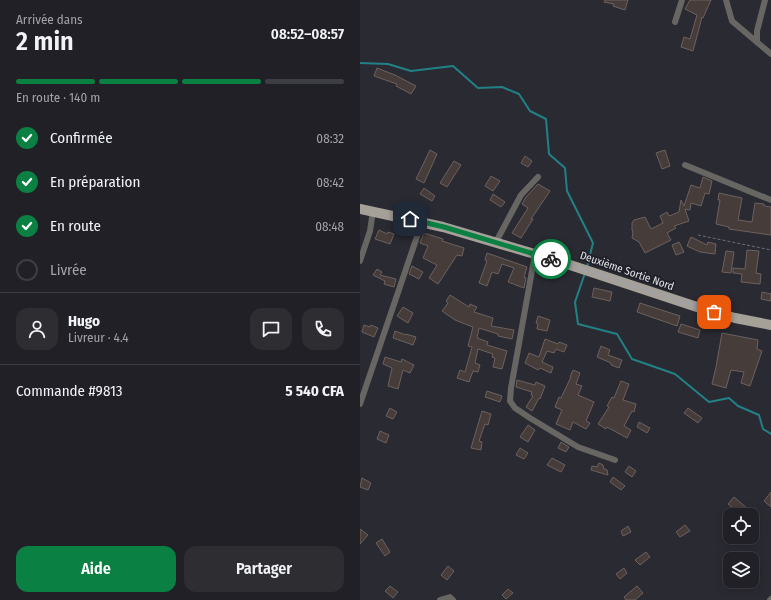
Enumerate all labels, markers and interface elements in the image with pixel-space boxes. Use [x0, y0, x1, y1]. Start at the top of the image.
text: Arrivée dans [16, 12, 83, 27]
text: 08:52–08:57 [271, 25, 344, 43]
text: 2 min [16, 26, 74, 57]
text: En route · 140 m [16, 90, 100, 105]
icon: check [16, 127, 38, 149]
text: Confirmée [50, 129, 113, 147]
text: 08:32 [316, 131, 344, 146]
icon: check [16, 171, 38, 193]
text: En préparation [50, 173, 140, 191]
text: 08:42 [316, 175, 344, 190]
pin [393, 202, 427, 236]
icon: home [399, 208, 421, 230]
icon: check [16, 215, 38, 237]
text: En route [50, 217, 101, 235]
text: 08:48 [315, 219, 344, 234]
courier [531, 239, 571, 279]
icon: bike [540, 248, 562, 270]
street label: Deuxième Sortie Nord [578, 249, 676, 293]
text: Livrée [50, 261, 87, 279]
pin [697, 295, 731, 329]
icon: bag [703, 301, 725, 323]
button: person [16, 308, 58, 350]
button: chat [250, 308, 292, 350]
button: phone [302, 308, 344, 350]
text: Hugo [68, 312, 100, 330]
text: Livreur · 4.4 [68, 330, 129, 345]
text: Commande #9813 [16, 382, 123, 400]
text: 5 540 CFA [285, 382, 344, 400]
map controls [723, 508, 759, 588]
button: locate [723, 508, 759, 544]
button: Aide [16, 546, 176, 592]
button: Partager [184, 546, 344, 592]
button: layers [723, 552, 759, 588]

